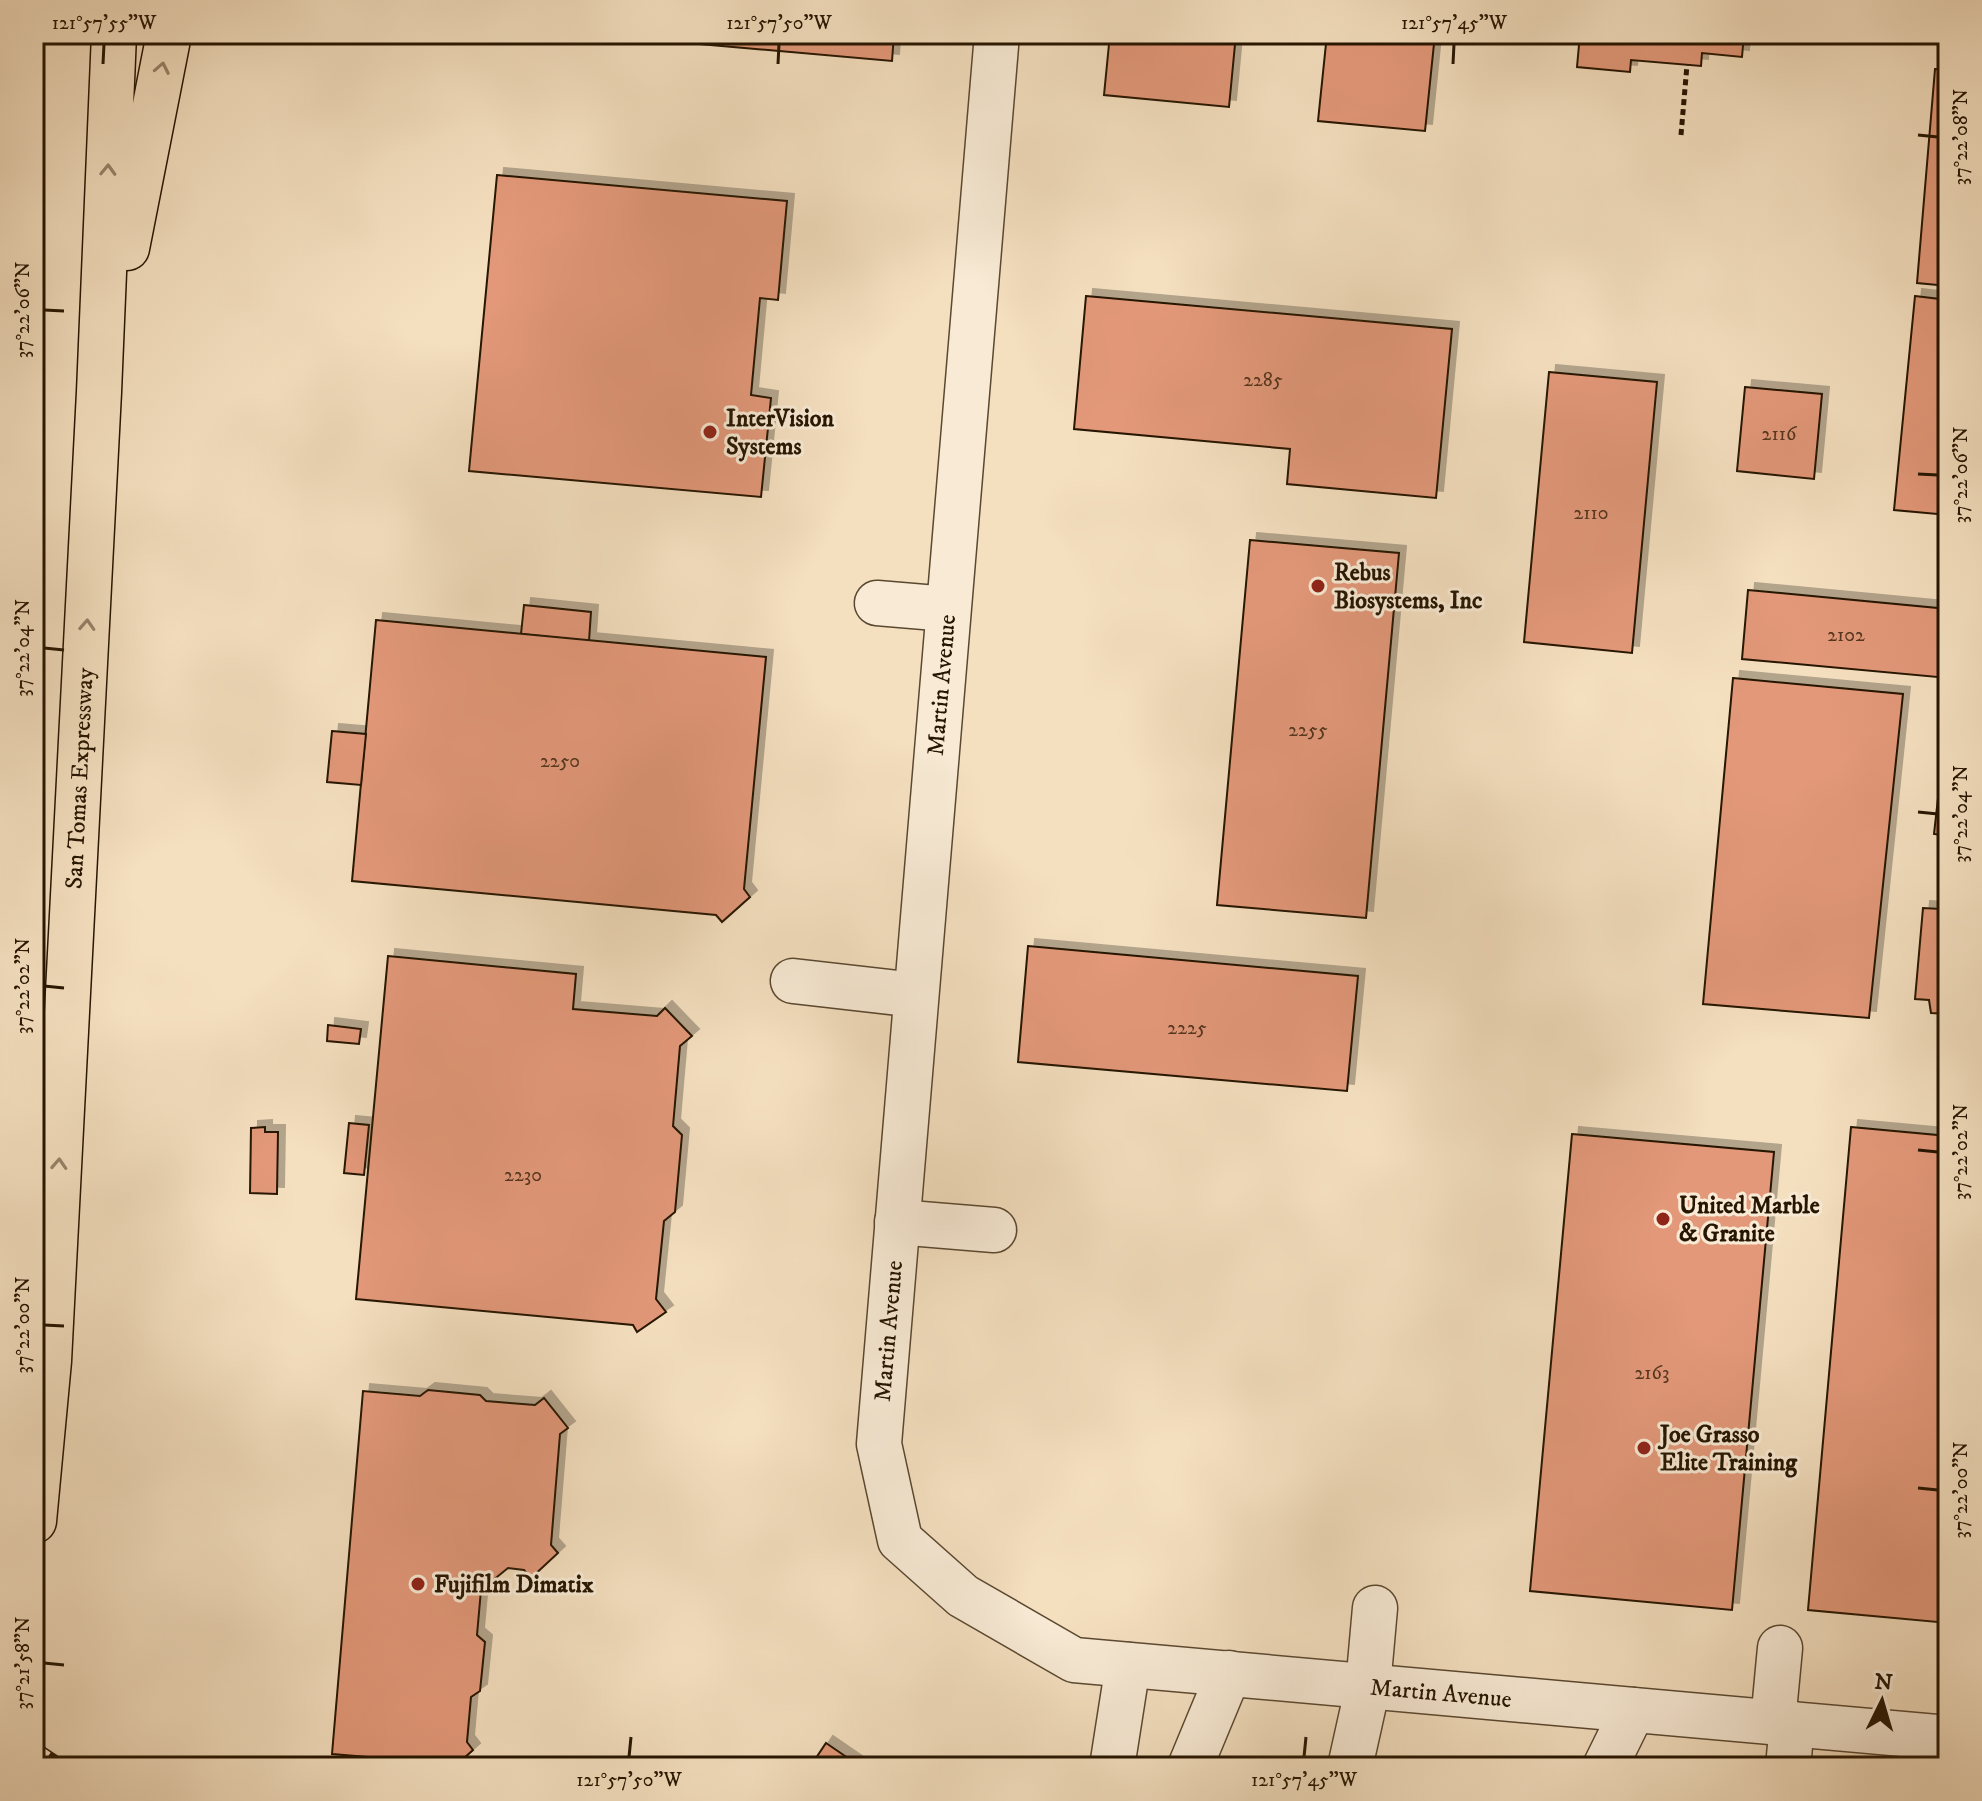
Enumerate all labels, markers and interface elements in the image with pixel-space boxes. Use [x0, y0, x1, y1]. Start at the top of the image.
text: 121°57'55"W [52, 11, 157, 36]
text: 121°57'50"W [726, 11, 832, 36]
text: 121°57'45"W [1401, 11, 1508, 36]
one-way arrow [153, 62, 170, 75]
text: 37°22'08"N [1949, 89, 1974, 185]
one-way arrow [100, 163, 117, 176]
text: 37°22'06"N [11, 262, 36, 358]
house number: 2285 [1243, 368, 1283, 393]
place label: InterVision Systems [726, 404, 834, 462]
house number: 2116 [1762, 422, 1797, 447]
marker: InterVision Systems [701, 423, 719, 441]
text: 37°22'06"N [1949, 427, 1974, 523]
house number: 2110 [1573, 501, 1609, 526]
place label: Rebus Biosystems, Inc [1334, 558, 1483, 616]
marker: Rebus Biosystems, Inc [1309, 577, 1327, 595]
text: 37°22'04"N [11, 599, 36, 697]
street label: Martin Avenue [921, 613, 963, 757]
one-way arrow [78, 618, 95, 631]
house number: 2102 [1827, 623, 1865, 648]
street label: San Tomas Expressway [59, 666, 101, 890]
house number: 2255 [1288, 718, 1328, 743]
house number: 2250 [540, 749, 580, 774]
text: 37°22'04"N [1949, 765, 1974, 863]
text: 37°22'02"N [11, 938, 36, 1034]
house number: 2225 [1167, 1016, 1207, 1041]
text: 37°22'02"N [1949, 1104, 1974, 1200]
one-way arrow [50, 1157, 67, 1170]
house number: 2230 [504, 1163, 542, 1188]
place label: United Marble & Granite [1679, 1191, 1820, 1249]
marker: United Marble & Granite [1654, 1210, 1672, 1228]
street label: Martin Avenue [868, 1259, 910, 1403]
text: 37°22'00"N [11, 1276, 36, 1374]
house number: 2163 [1635, 1361, 1669, 1386]
place label: Joe Grasso Elite Training [1657, 1420, 1798, 1478]
marker: Joe Grasso Elite Training [1635, 1439, 1653, 1457]
text: 37°22'00"N [1949, 1441, 1974, 1539]
place label: Fujifilm Dimatix [434, 1570, 594, 1600]
marker: Fujifilm Dimatix [409, 1575, 427, 1593]
text: 37°21'58"N [11, 1617, 36, 1709]
north arrow [1842, 1661, 1922, 1741]
text: N [1873, 1668, 1894, 1697]
street label: Martin Avenue [1369, 1672, 1513, 1715]
text: 121°57'50"W [576, 1768, 682, 1793]
text: 121°57'45"W [1251, 1768, 1358, 1793]

